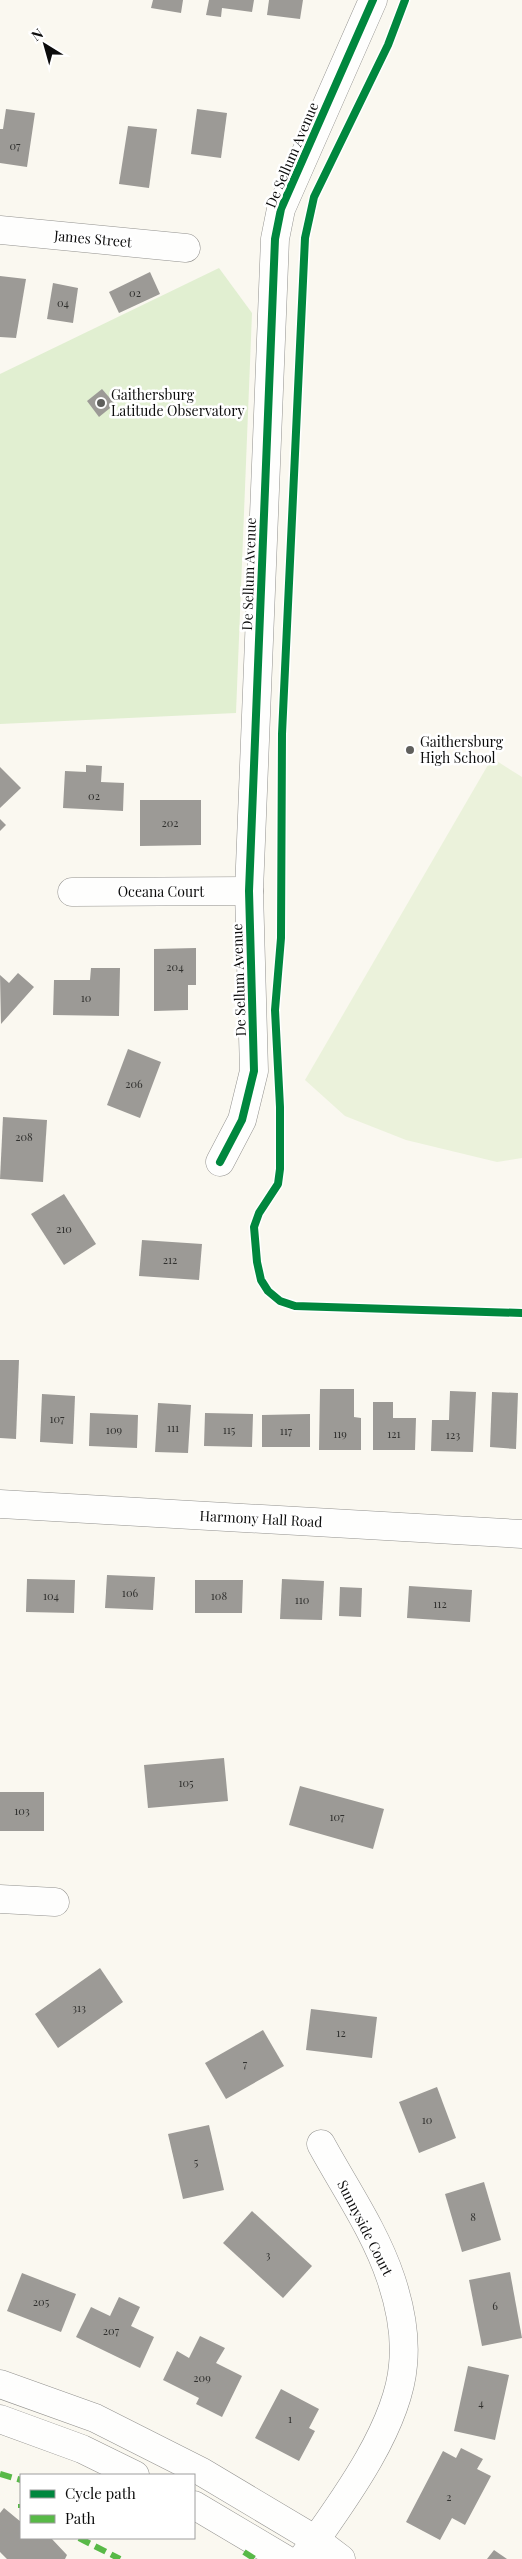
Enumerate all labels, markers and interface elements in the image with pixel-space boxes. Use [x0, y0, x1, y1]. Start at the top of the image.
north arrow [20, 20, 70, 70]
text: N [27, 24, 47, 45]
street label: De Sellum Avenue [261, 99, 322, 211]
house number: 07 [9, 138, 21, 153]
street label: James Street [52, 226, 134, 251]
house number: 02 [129, 285, 141, 300]
house number: 04 [57, 295, 70, 310]
place label: Gaithersburg Latitude Observatory [111, 385, 245, 420]
marker: Gaithersburg Latitude Observatory [95, 397, 107, 409]
street label: De Sellum Avenue [237, 517, 260, 631]
place label: Gaithersburg High School [420, 732, 504, 767]
marker: Gaithersburg High School [404, 744, 416, 756]
house number: 02 [88, 788, 100, 803]
house number: 202 [161, 815, 179, 830]
street label: Oceana Court [118, 882, 205, 901]
street label: De Sellum Avenue [227, 923, 250, 1037]
house number: 204 [166, 959, 184, 974]
house number: 10 [81, 990, 92, 1005]
house number: 206 [125, 1076, 143, 1091]
house number: 208 [15, 1129, 33, 1144]
house number: 210 [56, 1221, 72, 1236]
house number: 212 [163, 1252, 177, 1267]
house number: 107 [49, 1411, 65, 1426]
house number: 111 [167, 1420, 179, 1435]
house number: 109 [106, 1422, 123, 1437]
house number: 115 [223, 1422, 236, 1437]
house number: 117 [280, 1423, 293, 1438]
house number: 119 [333, 1426, 347, 1441]
house number: 121 [387, 1426, 401, 1441]
house number: 123 [446, 1427, 460, 1442]
street label: Harmony Hall Road [199, 1506, 323, 1531]
house number: 106 [122, 1585, 138, 1600]
house number: 104 [43, 1588, 60, 1603]
house number: 108 [211, 1588, 227, 1603]
house number: 110 [295, 1592, 310, 1607]
house number: 112 [433, 1596, 447, 1611]
house number: 105 [178, 1775, 194, 1790]
house number: 103 [14, 1803, 30, 1818]
house number: 107 [329, 1809, 345, 1824]
house number: 313 [72, 2000, 86, 2015]
house number: 12 [336, 2025, 346, 2040]
house number: 7 [243, 2056, 248, 2071]
house number: 10 [422, 2112, 433, 2127]
house number: 5 [194, 2154, 199, 2169]
street label: Sunnyside Court [333, 2177, 398, 2280]
house number: 8 [470, 2209, 476, 2224]
house number: 3 [266, 2247, 271, 2262]
house number: 205 [33, 2294, 50, 2309]
house number: 6 [492, 2298, 498, 2313]
house number: 207 [103, 2323, 120, 2338]
house number: 209 [193, 2370, 211, 2385]
house number: 4 [478, 2395, 484, 2410]
house number: 1 [288, 2411, 292, 2426]
legend [20, 2474, 195, 2539]
text: Cycle path [65, 2483, 136, 2503]
house number: 2 [446, 2489, 452, 2504]
text: Path [65, 2508, 95, 2528]

